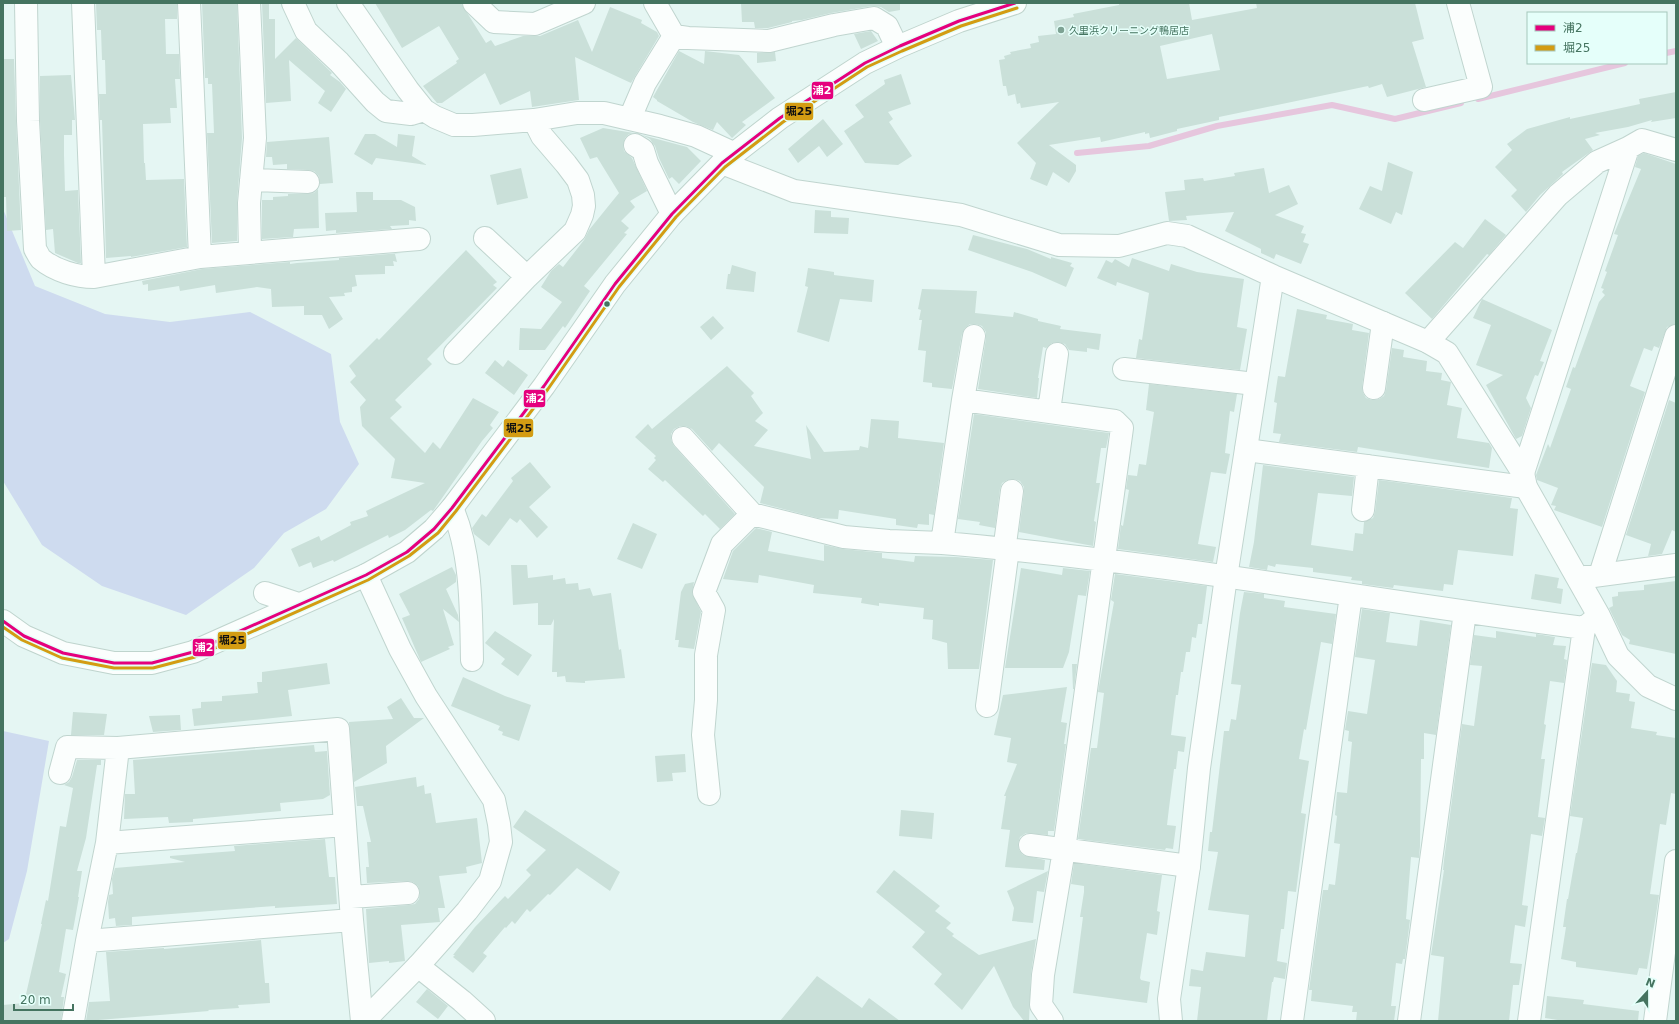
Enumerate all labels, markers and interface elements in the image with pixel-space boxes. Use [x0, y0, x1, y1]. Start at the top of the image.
legend [1527, 12, 1667, 64]
text: 浦2 [1563, 21, 1583, 35]
marker: 久里浜クリーニング鴨居店 [1056, 25, 1066, 35]
place label: 久里浜クリーニング鴨居店 [1069, 25, 1189, 36]
text: 堀25 [1563, 41, 1590, 55]
line badge: 浦2 [811, 81, 834, 100]
text: 浦2 [813, 84, 831, 97]
line badge: 堀25 [784, 102, 814, 121]
text: 堀25 [786, 105, 812, 118]
unlabelled marker [602, 299, 612, 309]
line badge: 浦2 [523, 389, 546, 408]
text: 浦2 [526, 392, 544, 405]
line badge: 堀25 [503, 418, 534, 438]
text: 堀25 [506, 422, 532, 435]
line badge: 堀25 [217, 631, 247, 650]
text: 堀25 [219, 634, 245, 647]
line badge: 浦2 [192, 638, 215, 657]
text: 浦2 [195, 641, 213, 654]
north arrow [1627, 972, 1667, 1012]
text: N [1644, 975, 1657, 991]
scale bar [14, 986, 73, 1012]
text: 20 m [20, 993, 51, 1007]

